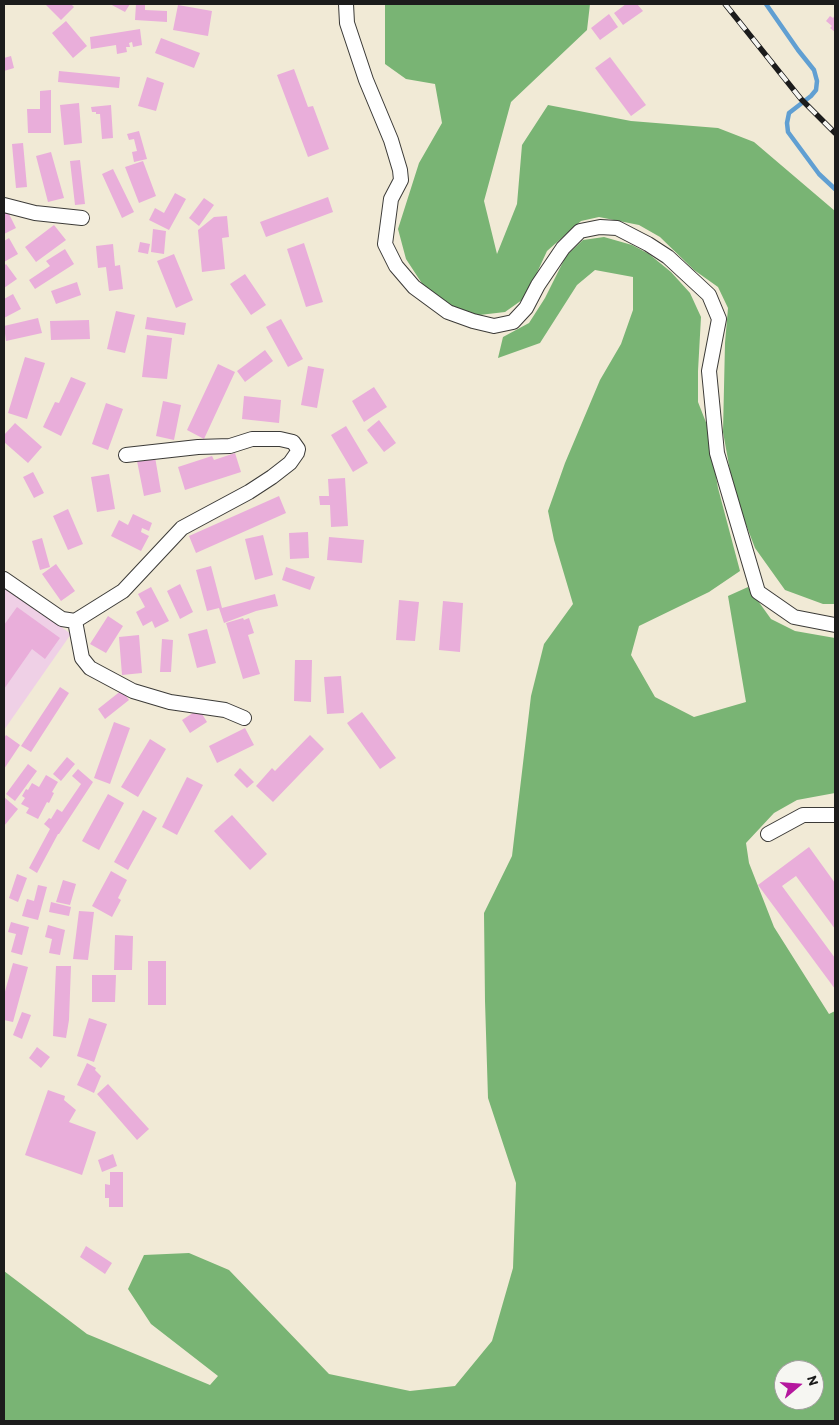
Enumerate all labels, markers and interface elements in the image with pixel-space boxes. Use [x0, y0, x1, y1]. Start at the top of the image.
north arrow [774, 1360, 824, 1410]
text: N [803, 1373, 822, 1388]

